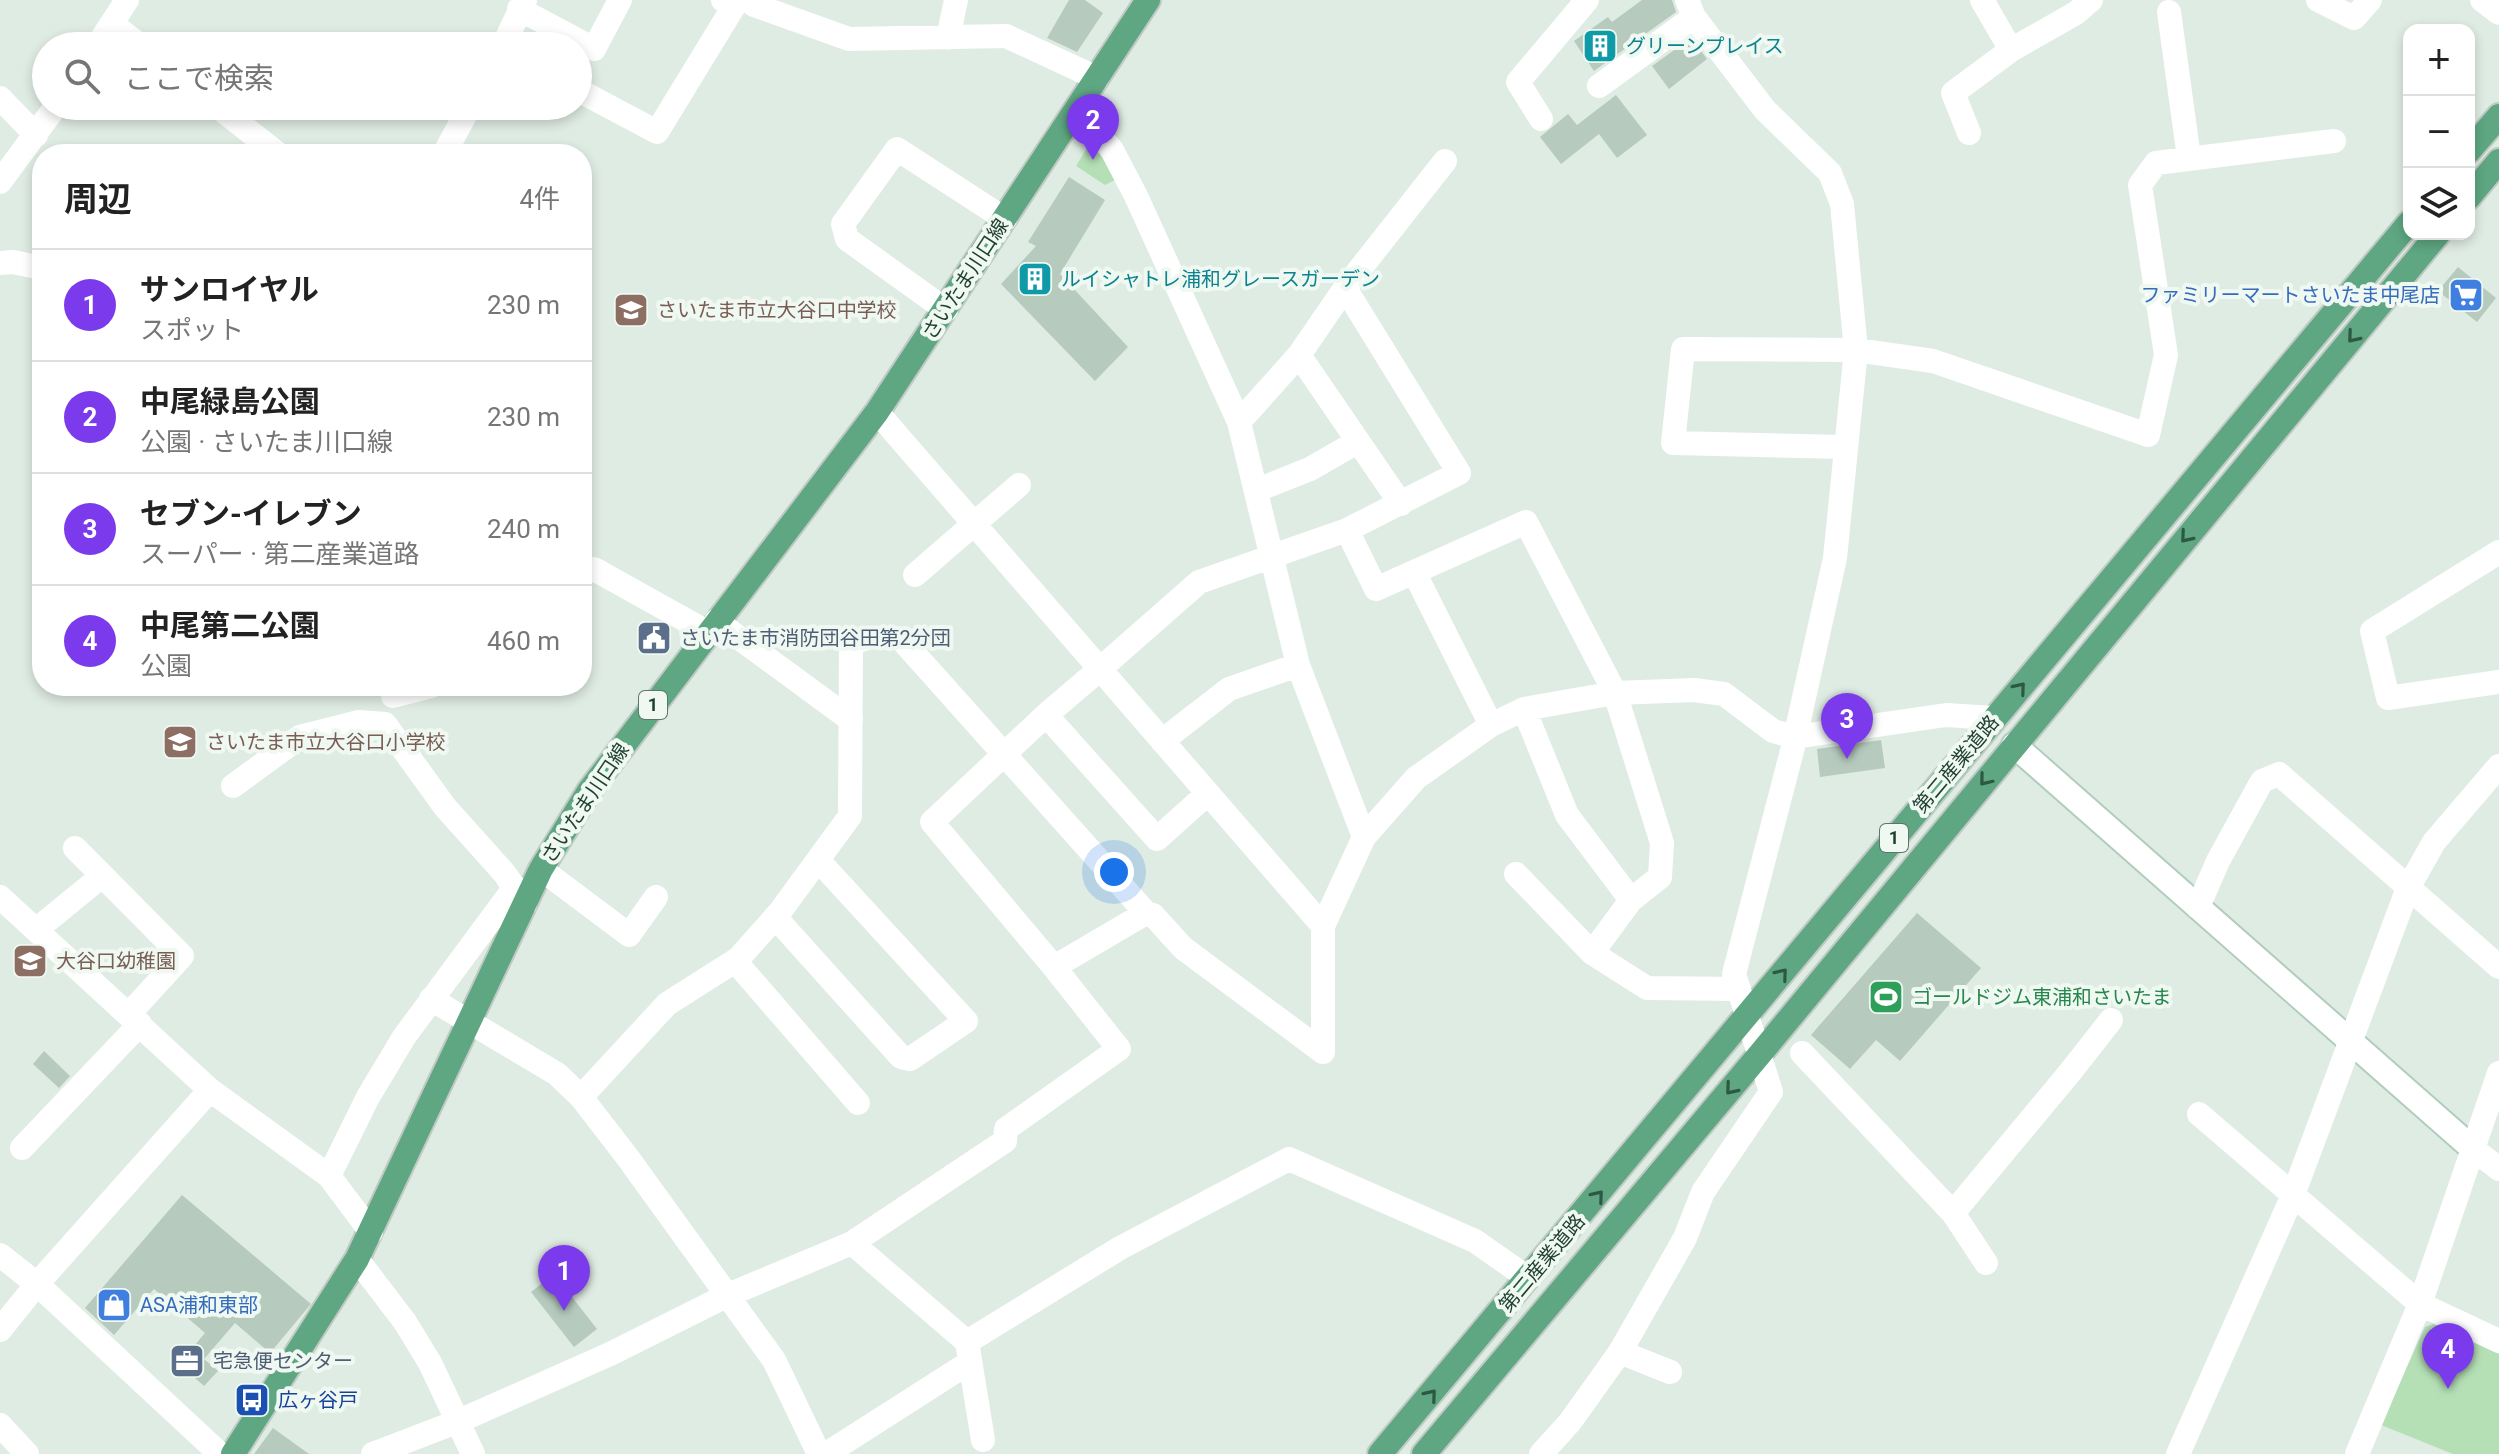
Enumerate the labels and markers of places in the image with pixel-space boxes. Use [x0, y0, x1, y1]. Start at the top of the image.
building icon: グリーンプレイス [1581, 27, 1619, 65]
place label: グリーンプレイス [1626, 34, 1784, 58]
pin: 2 [1067, 94, 1119, 160]
building icon: ルイシャトレ浦和グレースガーデン [1016, 260, 1054, 298]
place label: ルイシャトレ浦和グレースガーデン [1061, 267, 1380, 291]
supermarket icon: ファミリーマートさいたま中尾店 [2447, 276, 2485, 314]
place label: ファミリーマートさいたま中尾店 [2141, 283, 2440, 307]
school or university icon: さいたま市立大谷口中学校 [612, 291, 650, 329]
place label: さいたま市立大谷口中学校 [657, 298, 896, 322]
public building icon: さいたま市消防団谷田第2分団 [635, 619, 673, 657]
place label: さいたま市消防団谷田第2分団 [680, 626, 951, 650]
pin: 3 [1821, 693, 1873, 759]
school or university icon: さいたま市立大谷口小学校 [161, 723, 199, 761]
place label: さいたま市立大谷口小学校 [206, 730, 445, 754]
school or university icon: 大谷口幼稚園 [11, 942, 49, 980]
place label: 大谷口幼稚園 [56, 949, 176, 973]
sports icon: ゴールドジム東浦和さいたま [1867, 978, 1905, 1016]
place label: ゴールドジム東浦和さいたま [1912, 985, 2171, 1009]
pin: 1 [538, 1245, 590, 1311]
shop icon: ASA浦和東部 [95, 1286, 133, 1324]
place label: ASA浦和東部 [140, 1293, 258, 1317]
pin: 4 [2422, 1323, 2474, 1389]
office icon: 宅急便センター [168, 1342, 206, 1380]
place label: 宅急便センター [213, 1349, 353, 1373]
bus stop icon: 広ヶ谷戸 [233, 1381, 271, 1419]
place label: 広ヶ谷戸 [278, 1388, 358, 1412]

